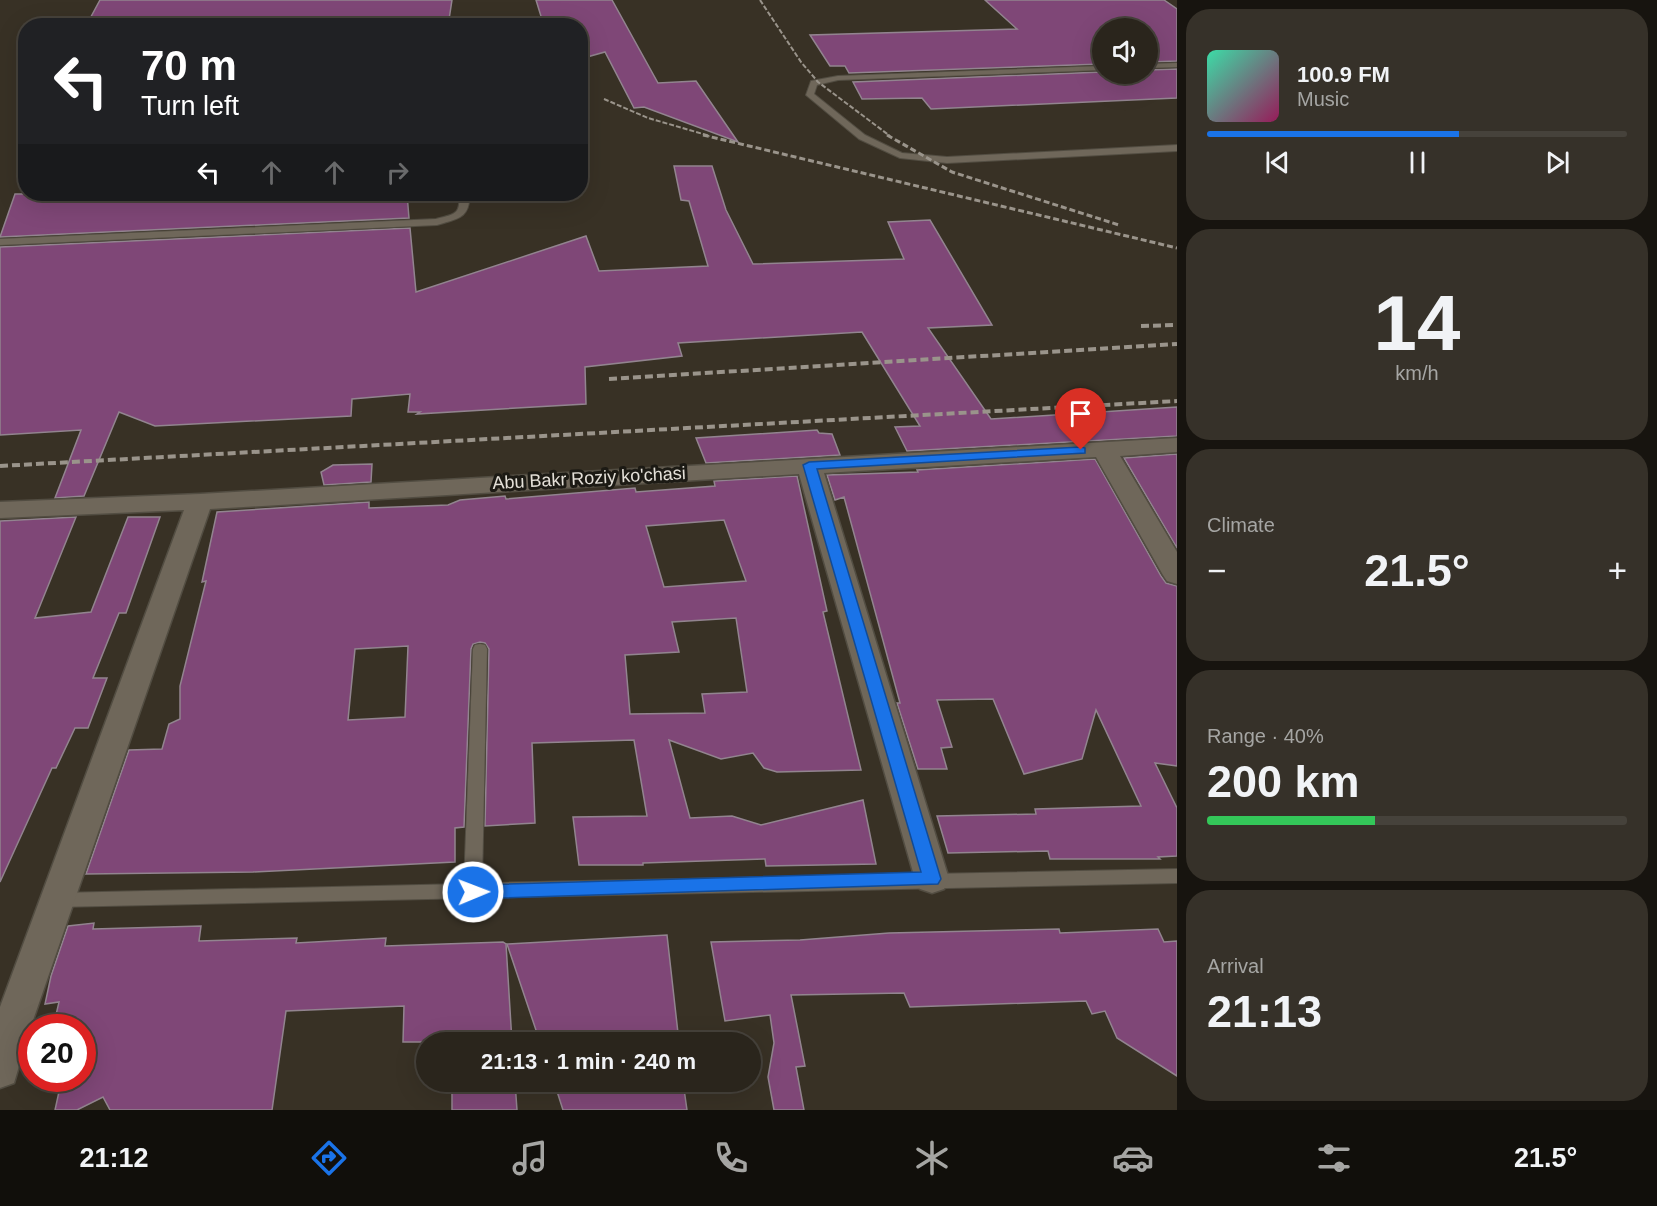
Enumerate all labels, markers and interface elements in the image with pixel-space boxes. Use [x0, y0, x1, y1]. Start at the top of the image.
map controls [1092, 18, 1158, 84]
button: sound [1092, 18, 1158, 84]
icon: left [42, 42, 120, 120]
text: 70 m [141, 42, 237, 89]
text: 100.9 FM [1297, 62, 1390, 87]
text: Music [1297, 88, 1349, 110]
text: Turn left [141, 91, 239, 121]
icon: previous [1261, 146, 1294, 179]
icon: pause [1401, 146, 1434, 179]
icon: next [1541, 146, 1574, 179]
icon: left [192, 156, 225, 189]
icon: ahead [255, 156, 288, 189]
icon: ahead [318, 156, 351, 189]
icon: right [381, 156, 414, 189]
text: 14 [1374, 279, 1460, 367]
text: km/h [1395, 362, 1439, 384]
pin [1055, 388, 1106, 450]
icon: arrive [1064, 397, 1097, 430]
street label: Abu Bakr Roziy ko'chasi [492, 463, 686, 493]
text: Climate [1207, 514, 1275, 536]
text: 21.5° [1364, 545, 1470, 596]
text: − [1207, 552, 1226, 589]
text: + [1608, 552, 1627, 589]
text: Range · 40% [1207, 725, 1324, 747]
text: 200 km [1207, 756, 1360, 807]
position arrow [441, 860, 505, 924]
text: Arrival [1207, 955, 1264, 977]
text: 21:13 [1207, 986, 1322, 1037]
speed limit sign: 20 [18, 1014, 96, 1092]
text: 21:13 · 1 min · 240 m [481, 1049, 696, 1074]
icon: directions [308, 1137, 350, 1179]
icon: music [509, 1137, 551, 1179]
icon: phone [710, 1137, 752, 1179]
icon: climate [911, 1137, 953, 1179]
icon: car [1112, 1137, 1154, 1179]
icon: filters [1313, 1137, 1355, 1179]
text: 21:12 [80, 1143, 149, 1173]
text: 21.5° [1514, 1143, 1577, 1173]

